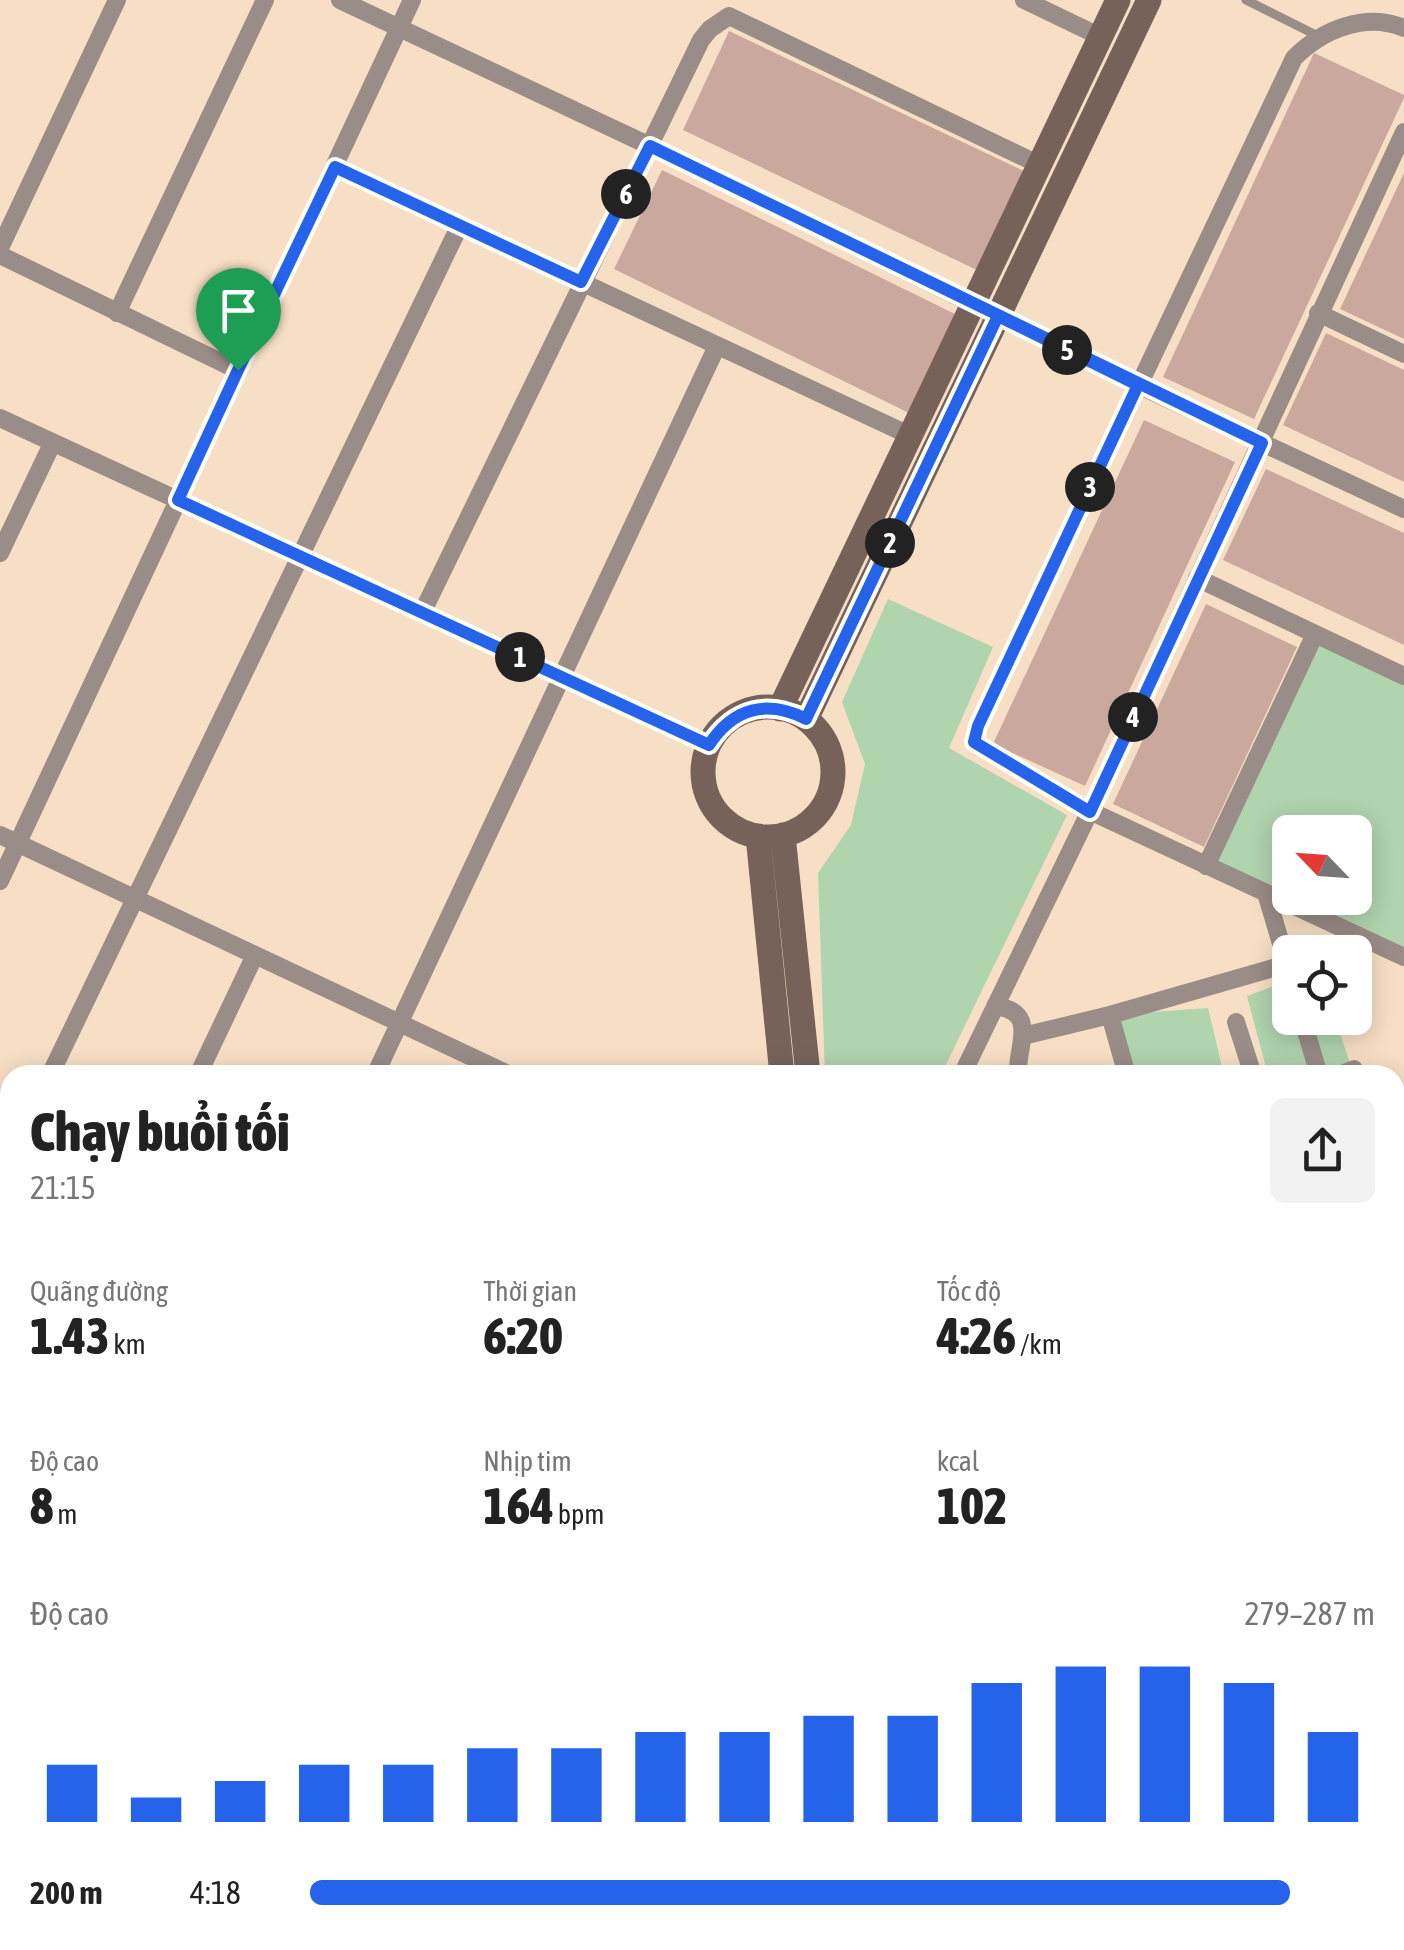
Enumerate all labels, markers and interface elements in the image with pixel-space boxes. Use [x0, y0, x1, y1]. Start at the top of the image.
pin: 6 [601, 169, 651, 219]
text: 6 [619, 178, 633, 210]
pin [196, 268, 281, 371]
icon: arrive [211, 283, 266, 338]
pin: 5 [1042, 325, 1092, 375]
text: 5 [1060, 334, 1074, 366]
pin: 3 [1065, 462, 1115, 512]
text: 3 [1083, 471, 1097, 503]
pin: 2 [865, 518, 915, 568]
text: 2 [883, 527, 897, 559]
pin: 1 [495, 632, 545, 682]
text: 1 [513, 641, 527, 673]
pin: 4 [1108, 692, 1158, 742]
text: 4 [1126, 701, 1140, 733]
north arrow [1272, 815, 1372, 915]
map controls [1272, 815, 1372, 1035]
button: locate [1272, 935, 1372, 1035]
button: share [1270, 1098, 1375, 1203]
text: Chạy buổi tối [30, 1100, 290, 1163]
text: 21:15 [30, 1169, 96, 1206]
text: Quãng đường [30, 1275, 168, 1307]
text: Thời gian [483, 1275, 577, 1307]
text: Tốc độ [937, 1275, 1001, 1307]
text: 1.43 [30, 1307, 109, 1365]
text: 6:20 [483, 1307, 563, 1365]
text: 4:26 [937, 1307, 1016, 1365]
text: km [109, 1328, 146, 1360]
text: /km [1016, 1328, 1062, 1360]
text: Độ cao [30, 1445, 99, 1477]
text: Nhịp tim [483, 1445, 572, 1477]
text: kcal [937, 1445, 979, 1477]
text: 8 [30, 1477, 54, 1535]
text: 164 [483, 1477, 554, 1535]
text: 102 [937, 1477, 1007, 1535]
text: m [54, 1498, 78, 1530]
text: bpm [554, 1498, 604, 1530]
text: Độ cao [30, 1595, 109, 1632]
text: 279–287 m [1245, 1595, 1375, 1632]
text: 200 m [30, 1874, 103, 1911]
text: 4:18 [190, 1874, 241, 1911]

